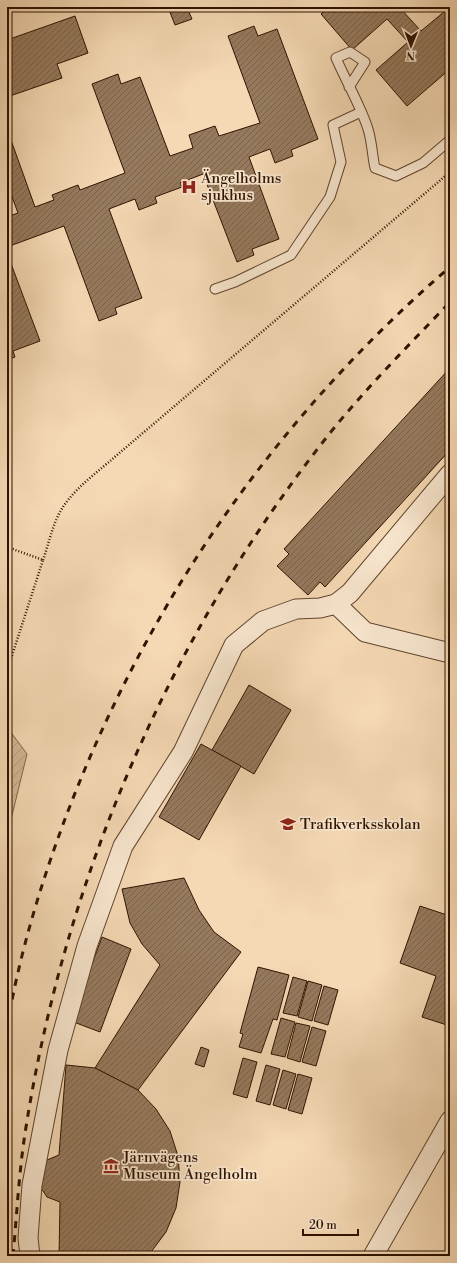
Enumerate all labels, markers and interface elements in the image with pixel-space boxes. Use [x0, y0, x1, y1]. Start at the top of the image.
north arrow [391, 26, 431, 66]
text: N [406, 48, 415, 62]
place label: Ängelholms sjukhus [200, 169, 281, 205]
hospital icon: Ängelholms sjukhus [180, 178, 198, 196]
school or university icon: Trafikverksskolan [279, 815, 297, 833]
place label: Trafikverksskolan [300, 815, 421, 834]
place label: Järnvägens Museum Ängelholm [122, 1148, 258, 1184]
museum icon: Järnvägens Museum Ängelholm [102, 1157, 120, 1175]
scale bar [303, 1211, 358, 1237]
text: 20 m [309, 1218, 337, 1233]

